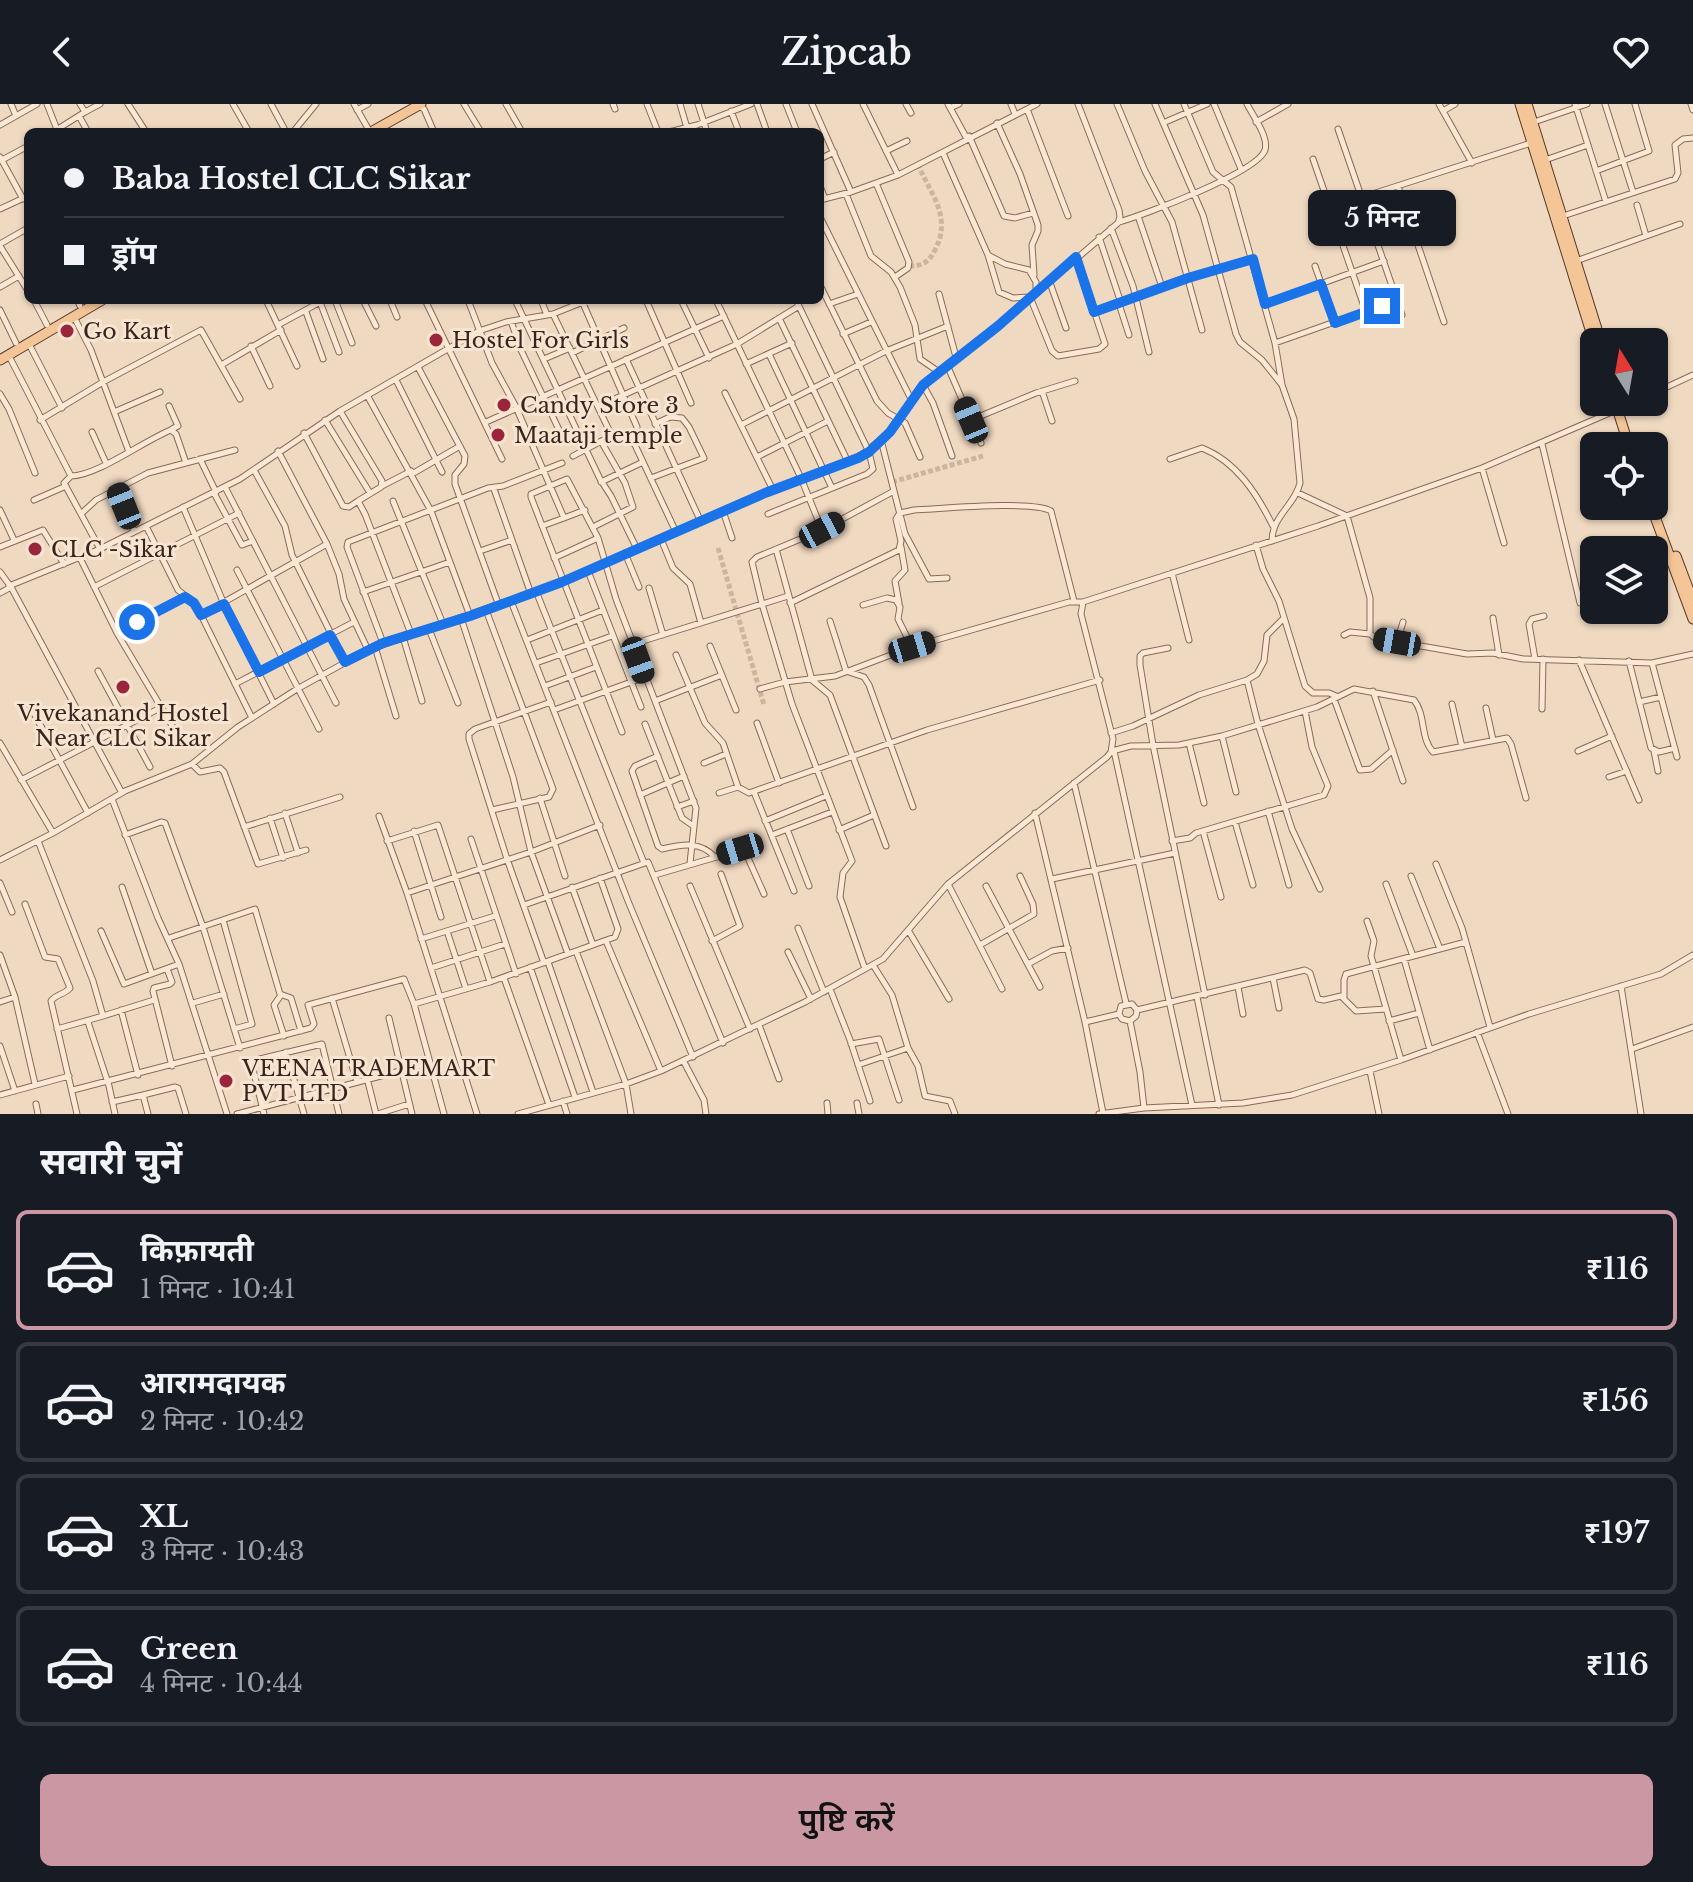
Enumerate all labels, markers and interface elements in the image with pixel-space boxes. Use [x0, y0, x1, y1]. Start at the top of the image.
icon: back [40, 30, 84, 74]
text: Zipcab [781, 30, 912, 75]
icon: heart [1609, 30, 1653, 74]
text: Baba Hostel CLC Sikar [112, 160, 470, 197]
callout: 5 मिनट [1308, 190, 1456, 246]
text: 5 मिनट [1344, 202, 1420, 234]
text: ड्रॉप [112, 235, 156, 272]
route end [1364, 288, 1400, 324]
place label: Go Kart [83, 318, 172, 345]
marker: Go Kart [58, 322, 76, 340]
place label: Hostel For Girls [452, 327, 629, 354]
north arrow [1580, 328, 1668, 416]
map controls [1580, 328, 1668, 624]
marker: Hostel For Girls [427, 331, 445, 349]
place label: Candy Store 3 [520, 392, 679, 419]
car [951, 393, 991, 447]
marker: Candy Store 3 [495, 396, 513, 414]
place label: Maataji temple [514, 422, 683, 449]
marker: Maataji temple [489, 426, 507, 444]
button: locate [1580, 432, 1668, 520]
car [104, 479, 144, 533]
car [795, 508, 849, 552]
place label: CLC -Sikar [51, 536, 177, 563]
button: layers [1580, 536, 1668, 624]
marker: CLC -Sikar [26, 540, 44, 558]
route start [119, 604, 155, 640]
car [1371, 626, 1423, 658]
car [886, 629, 938, 665]
car [619, 633, 657, 687]
marker: Vivekanand Hostel Near CLC Sikar [114, 678, 132, 696]
place label: Vivekanand Hostel Near CLC Sikar [16, 700, 229, 752]
car [714, 831, 766, 867]
place label: VEENA TRADEMART PVT LTD [241, 1055, 495, 1107]
marker: VEENA TRADEMART PVT LTD [217, 1072, 235, 1090]
text: सवारी चुनें [40, 1139, 182, 1184]
text: किफ़ायती [140, 1232, 254, 1269]
icon: car [44, 1234, 116, 1306]
text: ₹116 [1586, 1250, 1649, 1287]
text: 1 मिनट · 10:41 [140, 1273, 296, 1305]
text: आरामदायक [140, 1364, 286, 1401]
icon: car [44, 1366, 116, 1438]
text: ₹156 [1581, 1382, 1649, 1419]
text: 2 मिनट · 10:42 [140, 1405, 304, 1437]
icon: car [44, 1498, 116, 1570]
text: XL [140, 1498, 188, 1535]
text: ₹197 [1584, 1514, 1649, 1551]
text: 3 मिनट · 10:43 [140, 1535, 304, 1567]
icon: car [44, 1630, 116, 1702]
text: Green [140, 1630, 238, 1667]
text: ₹116 [1586, 1646, 1649, 1683]
text: 4 मिनट · 10:44 [140, 1667, 303, 1699]
button: पुष्टि करें [40, 1774, 1653, 1866]

